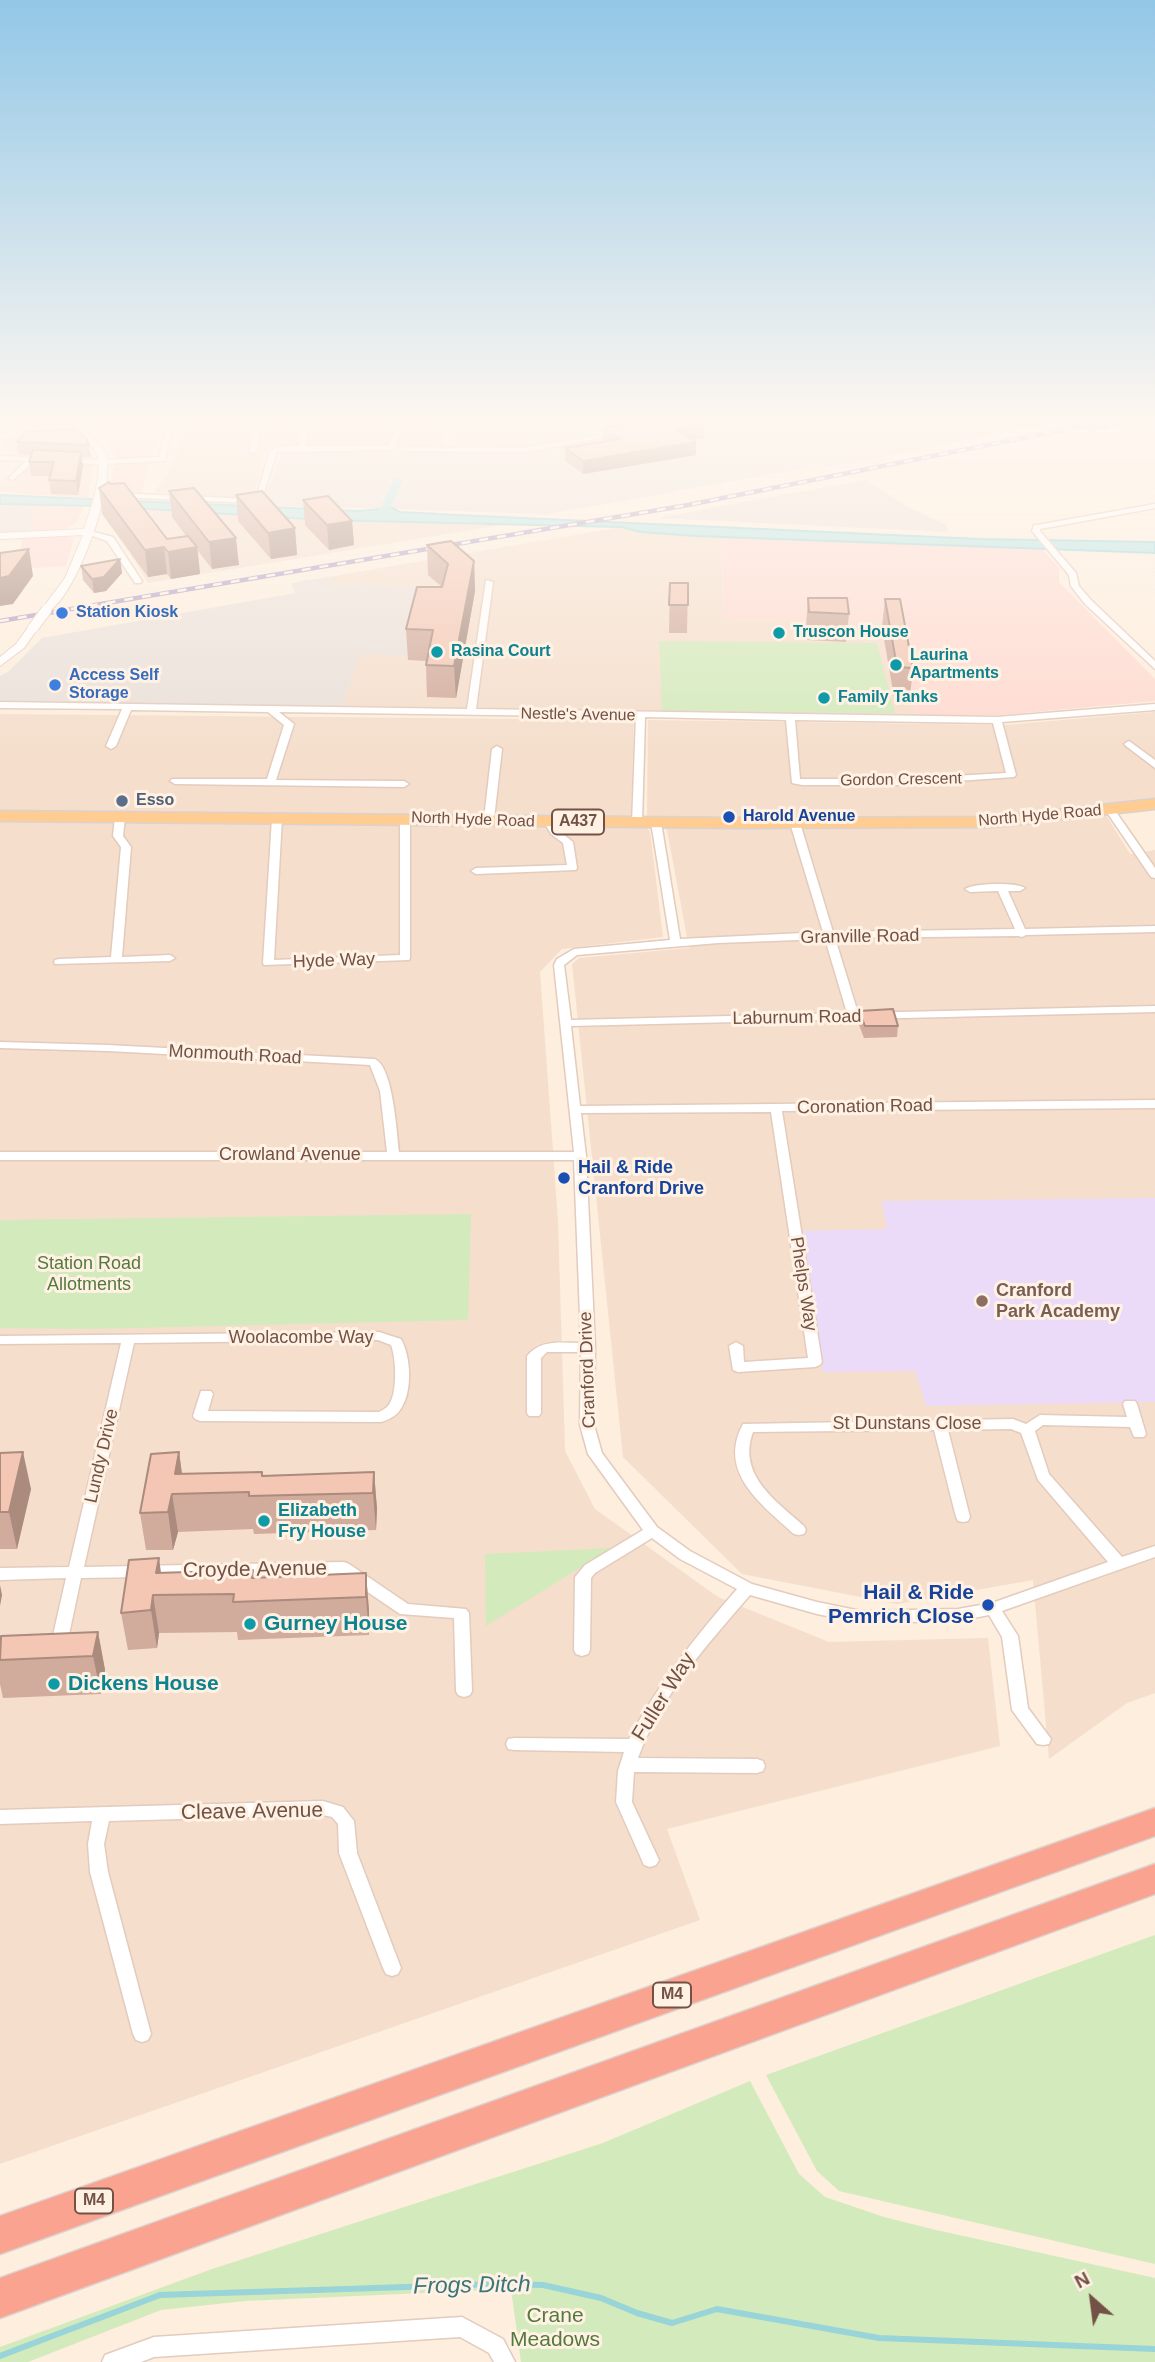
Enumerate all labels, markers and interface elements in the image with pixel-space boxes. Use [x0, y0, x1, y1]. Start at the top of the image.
place label: Station Kiosk [76, 603, 178, 623]
marker: Station Kiosk [54, 605, 70, 621]
place label: Truscon House [793, 623, 909, 643]
marker: Truscon House [771, 625, 787, 641]
place label: Rasina Court [451, 642, 551, 662]
marker: Rasina Court [429, 644, 445, 660]
place label: Laurina Apartments [910, 646, 999, 684]
marker: Laurina Apartments [888, 657, 904, 673]
place label: Access Self Storage [69, 666, 159, 704]
marker: Access Self Storage [47, 677, 63, 693]
place label: Family Tanks [838, 688, 938, 708]
marker: Family Tanks [816, 690, 832, 706]
street label: Nestle's Avenue [520, 704, 636, 726]
street label: Gordon Crescent [840, 769, 962, 791]
place label: Esso [136, 791, 174, 811]
marker: Esso [114, 793, 130, 809]
street label: North Hyde Road [978, 801, 1102, 831]
place label: Harold Avenue [743, 807, 855, 827]
street label: North Hyde Road [411, 808, 535, 832]
marker: Harold Avenue [721, 809, 737, 825]
road number: A437 [552, 810, 604, 834]
street label: Granville Road [800, 925, 920, 949]
street label: Hyde Way [292, 949, 376, 973]
street label: Laburnum Road [732, 1006, 862, 1030]
street label: Monmouth Road [168, 1041, 302, 1069]
street label: Coronation Road [797, 1095, 933, 1119]
street label: Crowland Avenue [219, 1144, 361, 1166]
place label: Hail & Ride Cranford Drive [578, 1157, 704, 1200]
marker: Hail & Ride Cranford Drive [556, 1170, 572, 1186]
street label: Phelps Way [785, 1235, 821, 1333]
park label: Station Road Allotments [37, 1253, 141, 1296]
place label: Cranford Park Academy [996, 1280, 1120, 1322]
marker: Cranford Park Academy [974, 1293, 990, 1309]
street label: Cranford Drive [575, 1311, 601, 1429]
street label: Woolacombe Way [228, 1327, 374, 1349]
street label: Lundy Drive [81, 1407, 123, 1505]
street label: St Dunstans Close [832, 1413, 982, 1435]
place label: Elizabeth Fry House [278, 1500, 366, 1542]
marker: Elizabeth Fry House [256, 1513, 272, 1529]
street label: Croyde Avenue [183, 1556, 327, 1584]
place label: Hail & Ride Pemrich Close [828, 1580, 974, 1630]
marker: Hail & Ride Pemrich Close [980, 1597, 996, 1613]
place label: Gurney House [264, 1611, 408, 1637]
marker: Gurney House [242, 1616, 258, 1632]
street label: Fuller Way [627, 1648, 701, 1746]
place label: Dickens House [68, 1671, 219, 1697]
marker: Dickens House [46, 1676, 62, 1692]
street label: Cleave Avenue [181, 1798, 323, 1826]
road number: M4 [653, 1982, 691, 2008]
road number: M4 [75, 2188, 113, 2214]
north arrow [1057, 2264, 1127, 2334]
text: N [1071, 2268, 1093, 2293]
water label: Frogs Ditch [413, 2271, 531, 2301]
park label: Crane Meadows [510, 2303, 600, 2353]

